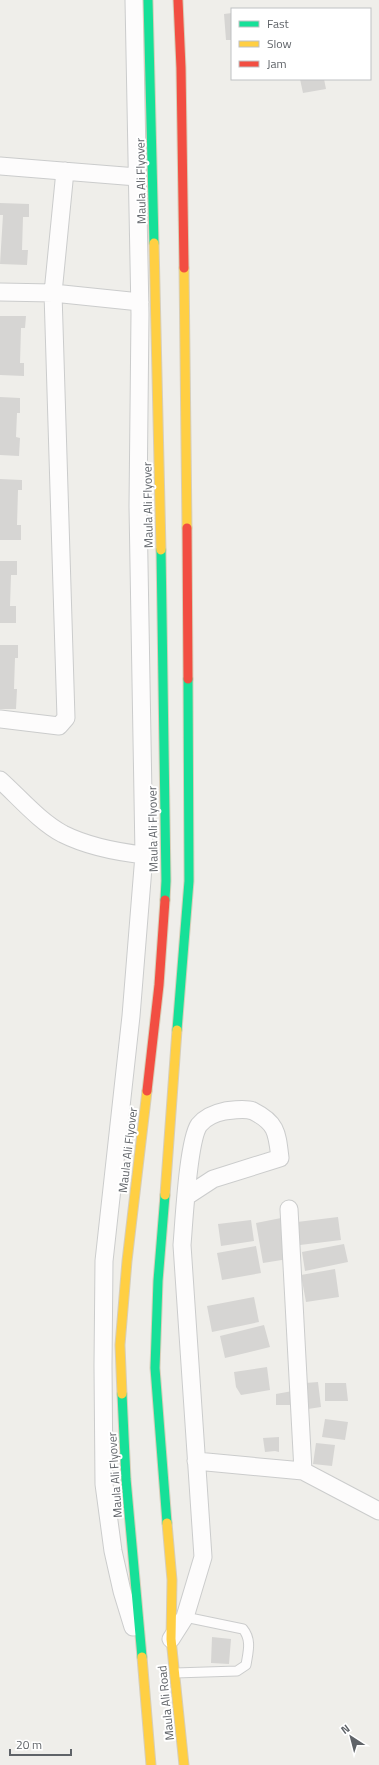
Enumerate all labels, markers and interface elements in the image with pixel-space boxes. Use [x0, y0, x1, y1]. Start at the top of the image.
legend [231, 8, 371, 80]
text: Fast [267, 14, 290, 33]
text: Slow [267, 34, 292, 53]
text: Jam [267, 54, 287, 73]
street label: Maula Ali Flyover [130, 138, 151, 224]
street label: Maula Ali Flyover [137, 462, 158, 548]
street label: Maula Ali Flyover [142, 786, 163, 872]
street label: Maula Ali Flyover [113, 1106, 142, 1194]
street label: Maula Ali Flyover [102, 1431, 127, 1519]
street label: Maula Ali Road [152, 1665, 179, 1741]
north arrow [331, 1717, 371, 1757]
text: N [337, 1720, 353, 1738]
scale bar [10, 1731, 71, 1757]
text: 20 m [16, 1735, 42, 1754]

